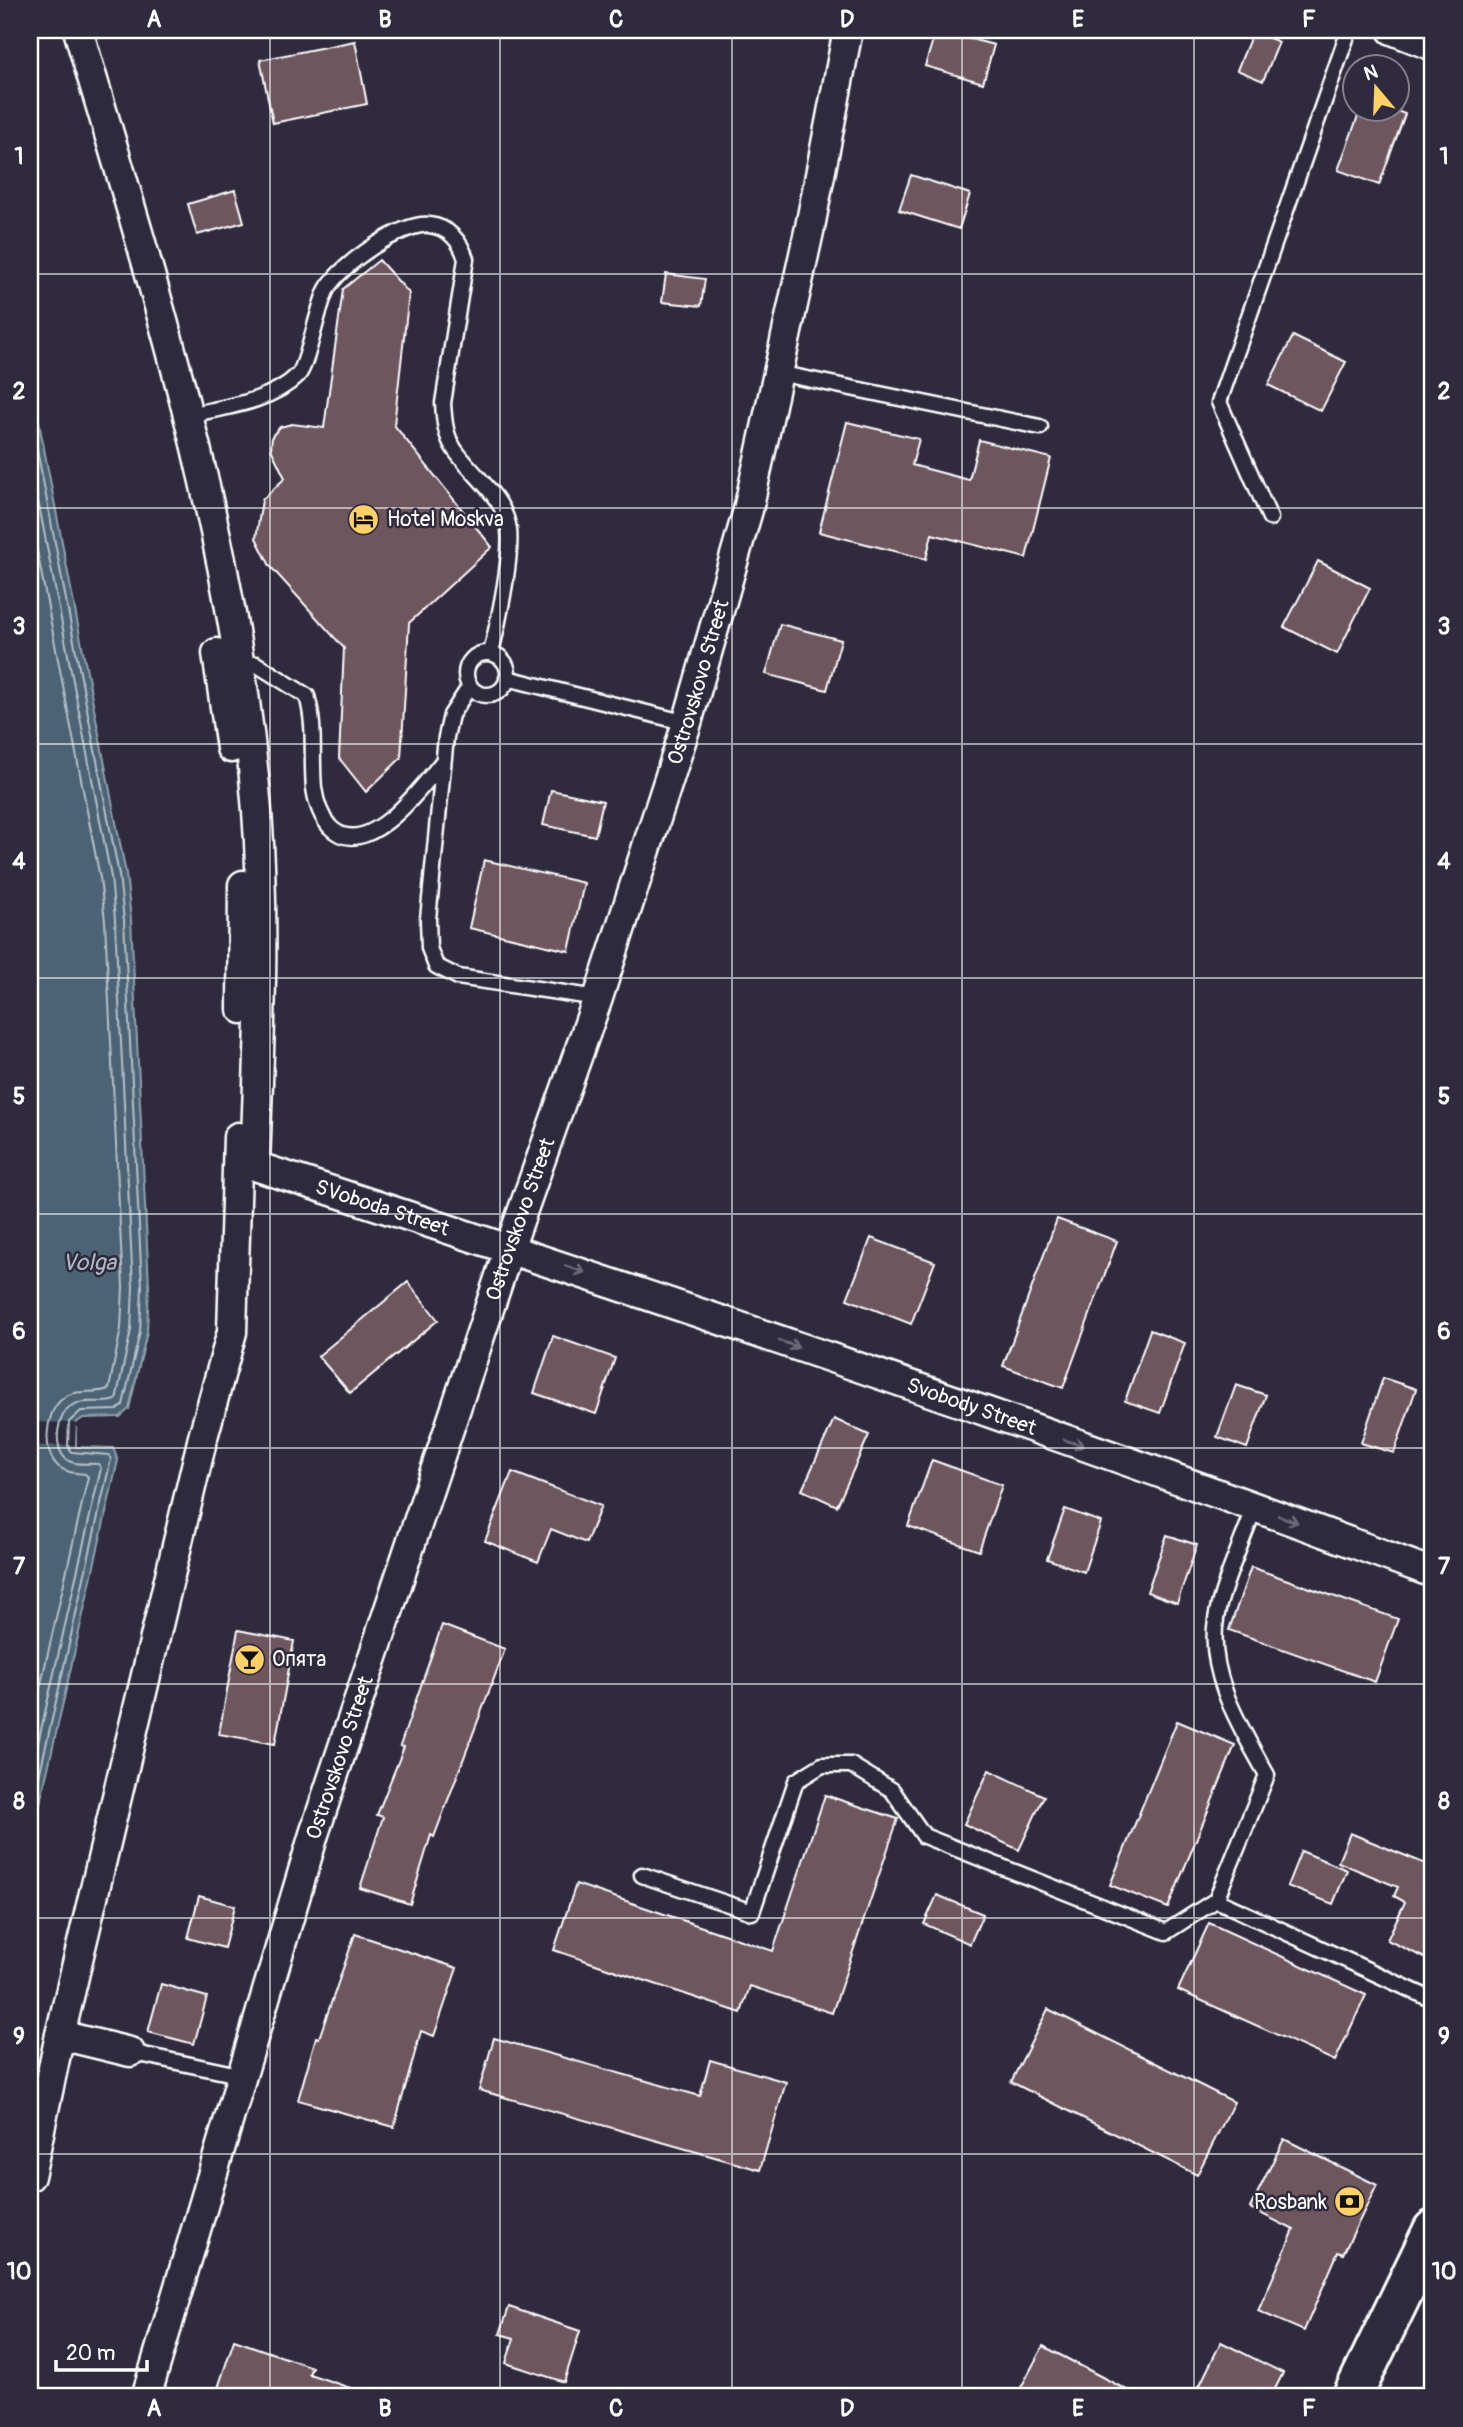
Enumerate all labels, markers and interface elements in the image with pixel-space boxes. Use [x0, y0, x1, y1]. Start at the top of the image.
text: A [147, 5, 162, 34]
text: B [378, 5, 392, 34]
text: C [609, 5, 623, 34]
text: D [840, 5, 854, 34]
text: E [1072, 5, 1084, 34]
text: F [1302, 5, 1316, 34]
north arrow [1340, 52, 1410, 122]
text: N [1361, 59, 1381, 86]
text: 1 [15, 142, 24, 171]
text: 1 [1440, 142, 1449, 171]
text: 2 [13, 377, 26, 406]
text: 2 [1438, 377, 1451, 406]
hotel icon: Hotel Moskva [347, 502, 381, 536]
place label: Hotel Moskva [387, 506, 504, 533]
street label: Ostrovskovo Street [661, 596, 735, 768]
text: 3 [13, 612, 25, 641]
text: 3 [1438, 612, 1450, 641]
text: 4 [12, 847, 26, 876]
text: 4 [1437, 847, 1451, 876]
text: 5 [13, 1082, 25, 1111]
text: 5 [1438, 1082, 1450, 1111]
street label: Ostrovskovo Street [479, 1134, 561, 1304]
street label: SVoboda Street [312, 1173, 453, 1242]
water label: Volga [62, 1248, 117, 1277]
one-way arrow [563, 1264, 585, 1276]
text: 6 [12, 1317, 26, 1346]
text: 6 [1437, 1317, 1451, 1346]
one-way arrow [778, 1339, 800, 1351]
street label: Svobody Street [903, 1371, 1041, 1442]
one-way arrow [1062, 1438, 1084, 1450]
one-way arrow [1277, 1513, 1299, 1526]
text: 7 [13, 1552, 26, 1581]
text: 7 [1438, 1552, 1451, 1581]
bar icon: Опята [232, 1642, 266, 1676]
place label: Опята [272, 1646, 326, 1673]
street label: Ostrovskovo Street [300, 1672, 379, 1843]
text: 8 [13, 1787, 25, 1816]
text: 8 [1438, 1787, 1450, 1816]
text: 9 [13, 2022, 25, 2051]
text: 9 [1438, 2022, 1450, 2051]
bank icon: Rosbank [1333, 2185, 1367, 2219]
place label: Rosbank [1254, 2189, 1327, 2216]
text: 10 [7, 2257, 31, 2286]
text: 10 [1432, 2257, 1456, 2286]
scale bar [56, 2329, 147, 2373]
text: 20 m [66, 2340, 115, 2367]
text: A [147, 2394, 162, 2423]
text: B [378, 2394, 392, 2423]
text: C [609, 2394, 623, 2423]
text: D [840, 2394, 854, 2423]
text: E [1072, 2394, 1084, 2423]
text: F [1302, 2394, 1316, 2423]

